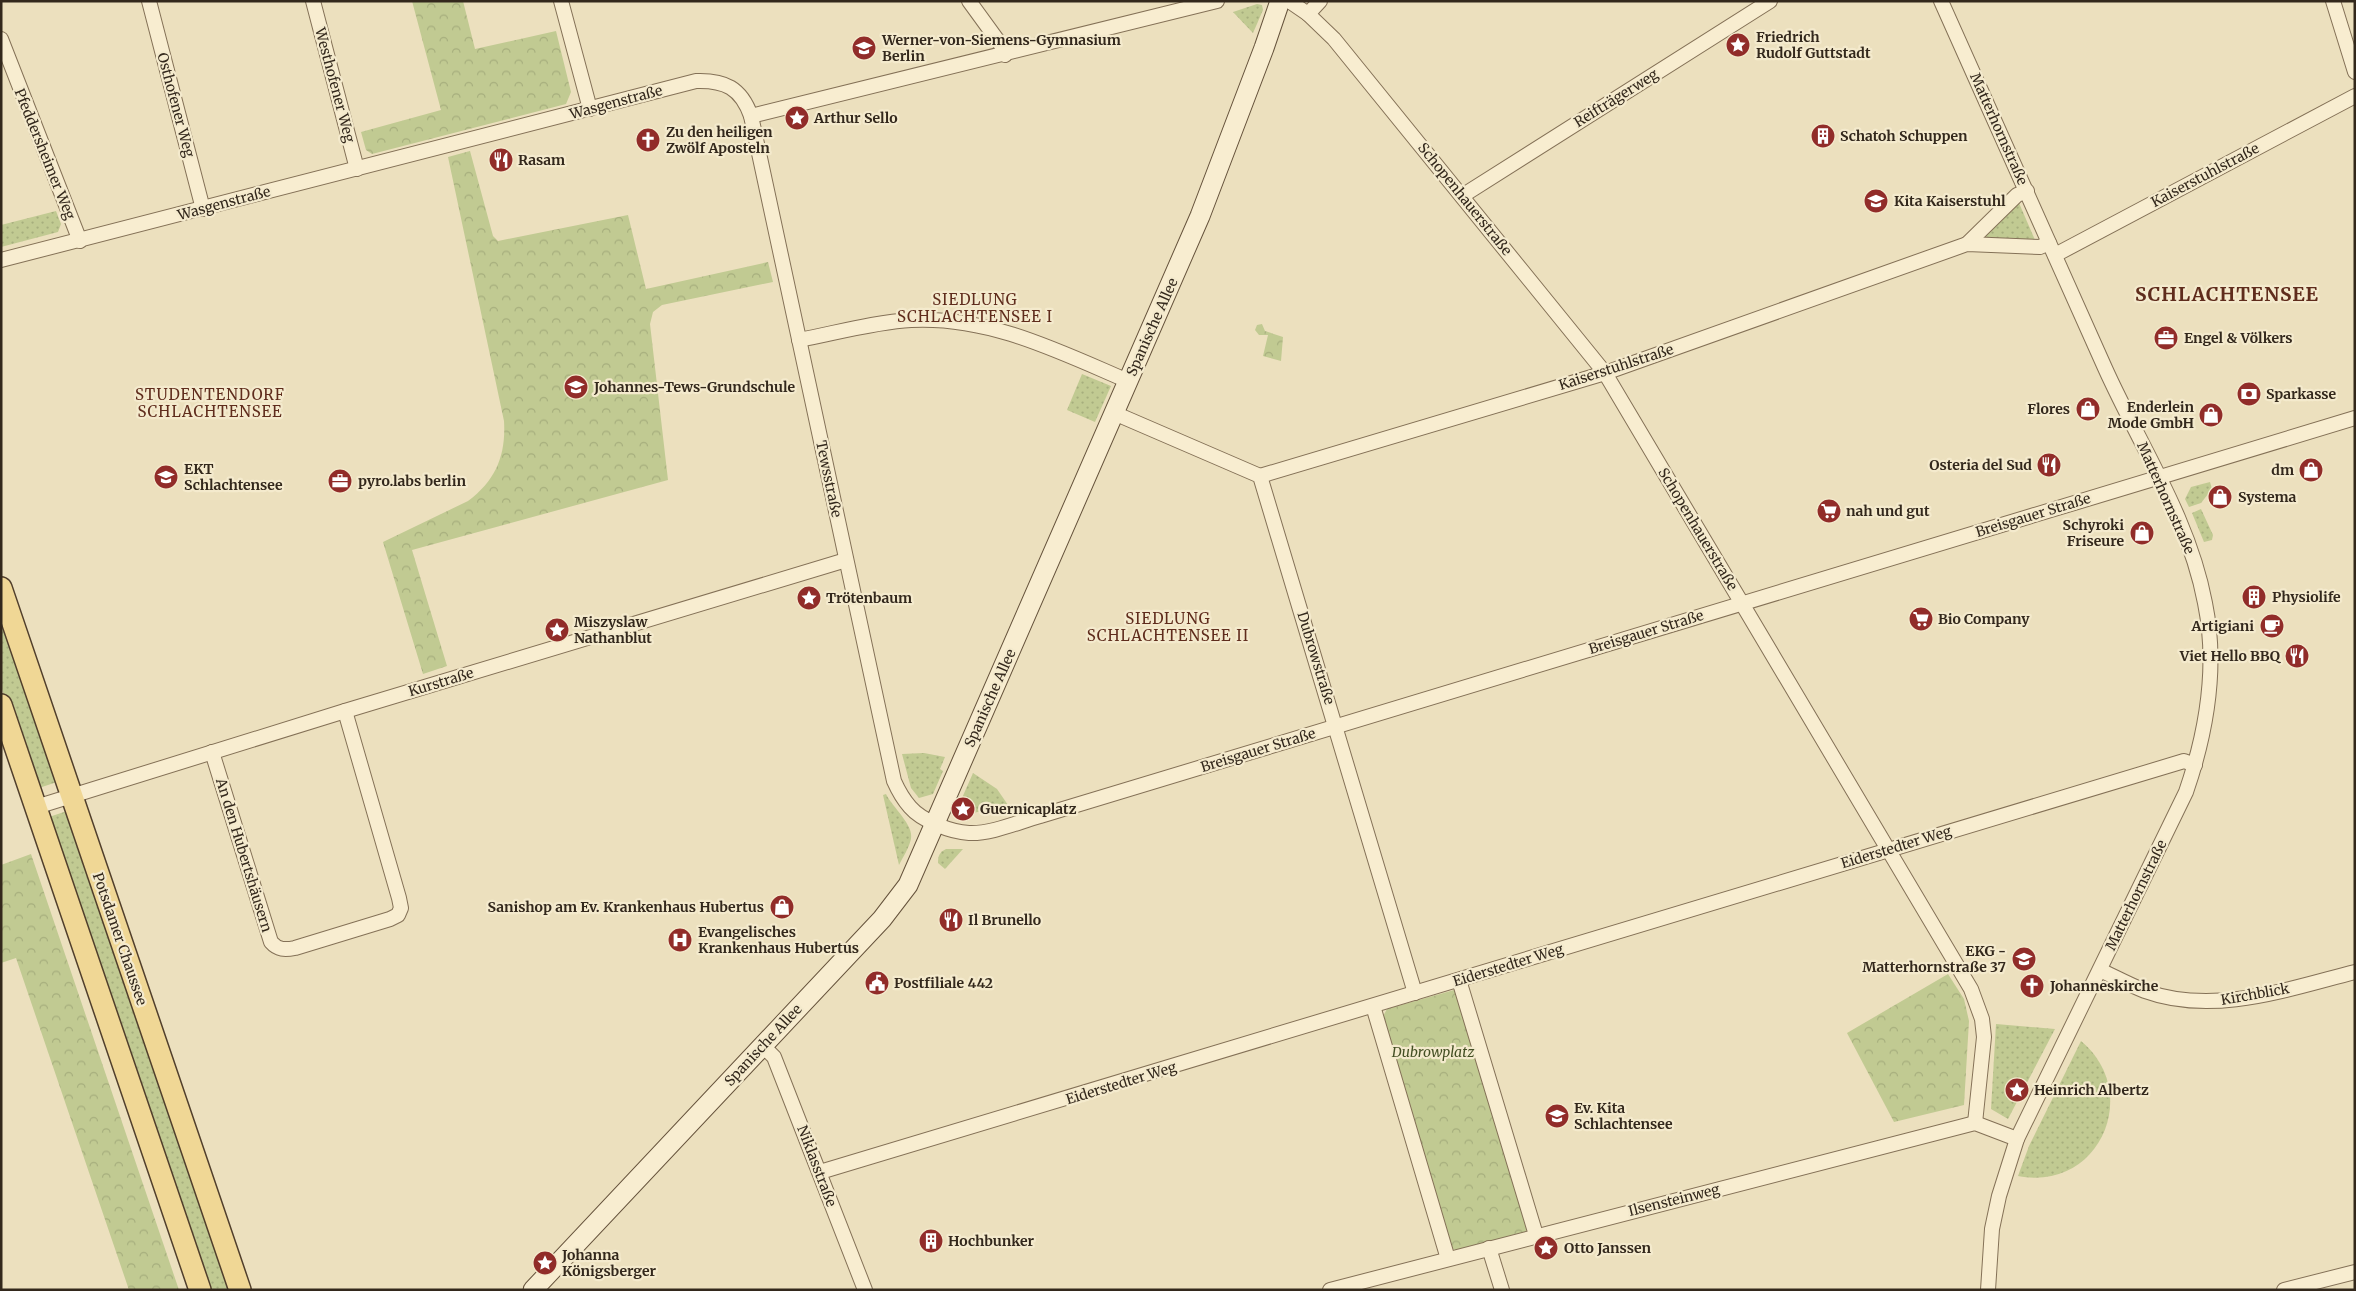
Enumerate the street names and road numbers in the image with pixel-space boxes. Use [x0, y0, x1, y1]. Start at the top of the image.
street label: Westhofener Weg [311, 25, 359, 145]
street label: Osthofener Weg [153, 51, 199, 160]
street label: Reifträgerweg [1571, 65, 1662, 131]
street label: Matterhornstraße [1966, 70, 2032, 188]
street label: Wasgenstraße [567, 81, 664, 123]
street label: Pfeddersheimer Weg [10, 86, 80, 223]
street label: Schopenhauerstraße [1414, 139, 1516, 259]
street label: Kaiserstuhlstraße [2148, 139, 2262, 211]
street label: Wasgenstraße [175, 182, 272, 224]
street label: Spanische Allee [1122, 275, 1182, 379]
street label: Kaiserstuhlstraße [1556, 340, 1676, 394]
street label: Tewsstraße [812, 439, 846, 519]
street label: Matterhornstraße [2133, 439, 2199, 557]
street label: Schopenhauerstraße [1654, 464, 1742, 594]
street label: Breisgauer Straße [1973, 489, 2093, 541]
street label: Breisgauer Straße [1586, 606, 1706, 658]
street label: Dubrowstraße [1293, 609, 1339, 707]
street label: Spanische Allee [960, 646, 1020, 750]
street label: Kurstraße [406, 664, 476, 700]
street label: Breisgauer Straße [1198, 724, 1318, 776]
street label: An den Hubertshäusern [212, 775, 276, 934]
street label: Eiderstedter Weg [1839, 821, 1954, 872]
street label: Matterhornstraße [2101, 837, 2171, 953]
street label: Potsdamer Chaussee [89, 870, 151, 1008]
street label: Eiderstedter Weg [1451, 939, 1566, 990]
street label: Kirchblick [2219, 979, 2291, 1009]
street label: Spanische Allee [720, 1000, 806, 1090]
street label: Eiderstedter Weg [1064, 1057, 1179, 1108]
street label: Niklasstraße [793, 1123, 841, 1209]
street label: Ilsensteinweg [1626, 1180, 1722, 1220]

